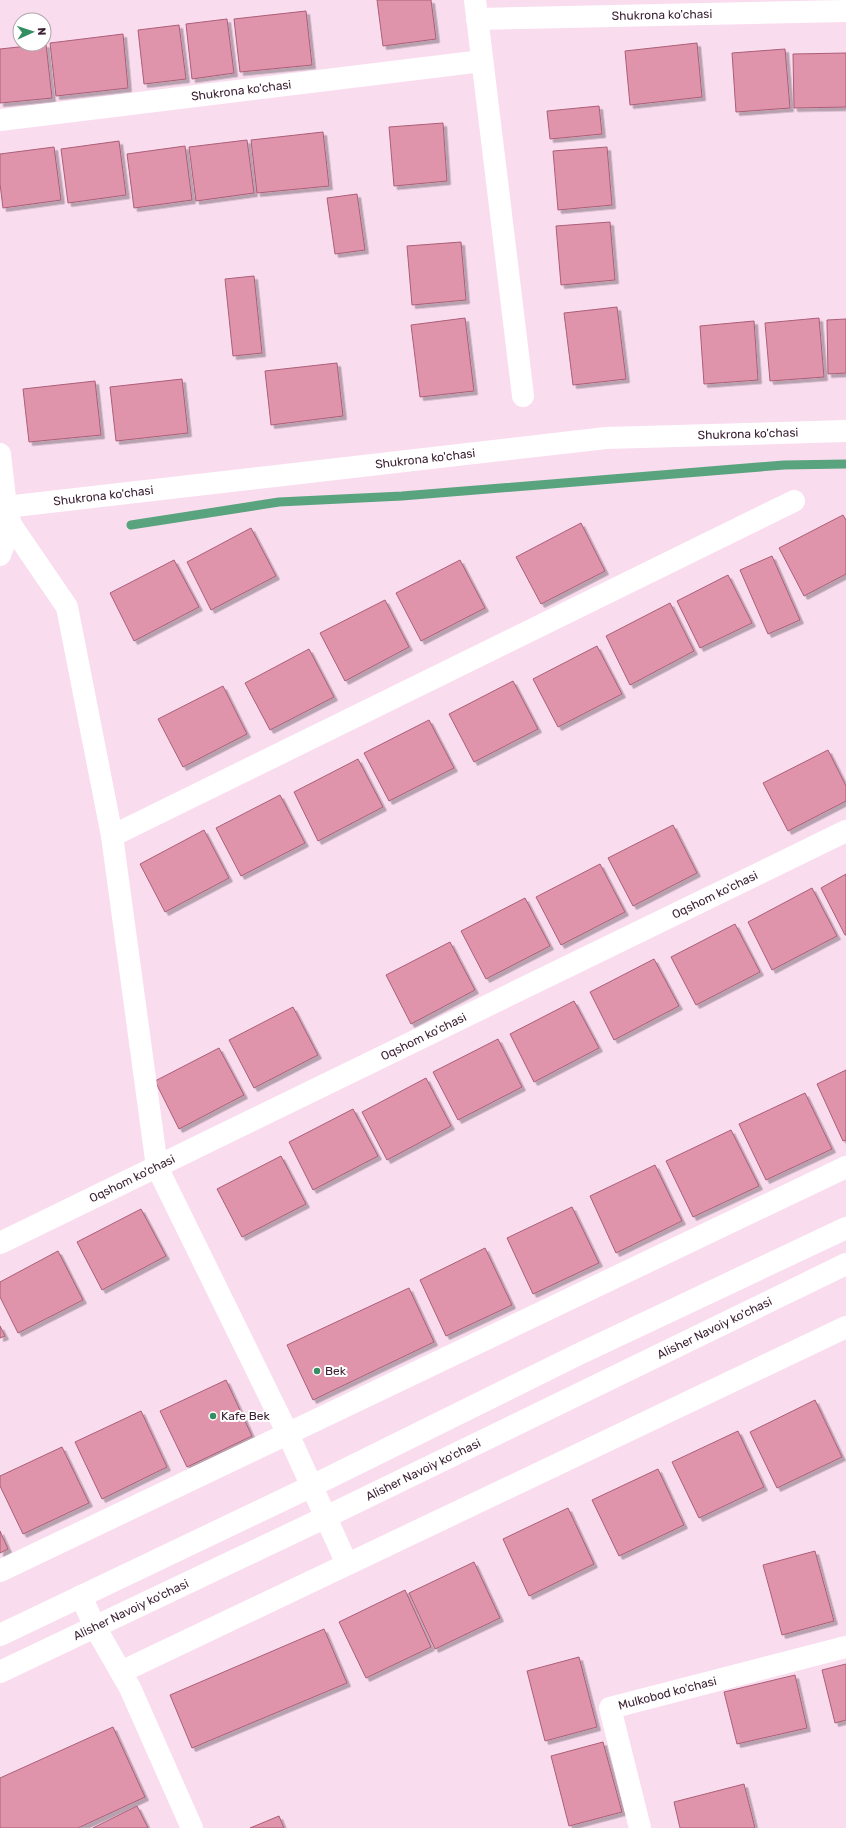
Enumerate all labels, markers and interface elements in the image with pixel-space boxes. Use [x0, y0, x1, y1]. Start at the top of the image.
street label: Shukrona ko'chasi [611, 7, 713, 23]
north arrow [12, 12, 52, 52]
text: N [35, 27, 48, 36]
street label: Shukrona ko'chasi [190, 77, 292, 104]
street label: Shukrona ko'chasi [697, 425, 799, 442]
street label: Shukrona ko'chasi [374, 446, 476, 471]
street label: Shukrona ko'chasi [53, 483, 154, 509]
street label: Oqshom ko'chasi [670, 868, 760, 922]
street label: Oqshom ko'chasi [378, 1010, 469, 1064]
street label: Oqshom ko'chasi [87, 1152, 177, 1205]
street label: Alisher Navoiy ko'chasi [655, 1294, 774, 1362]
place label: Bek [325, 1364, 347, 1378]
marker: Bek [312, 1366, 322, 1376]
place label: Kafe Bek [221, 1409, 271, 1423]
marker: Kafe Bek [208, 1411, 218, 1421]
street label: Alisher Navoiy ko'chasi [363, 1436, 483, 1504]
street label: Alisher Navoiy ko'chasi [71, 1576, 191, 1643]
street label: Mulkobod ko'chasi [617, 1674, 718, 1713]

